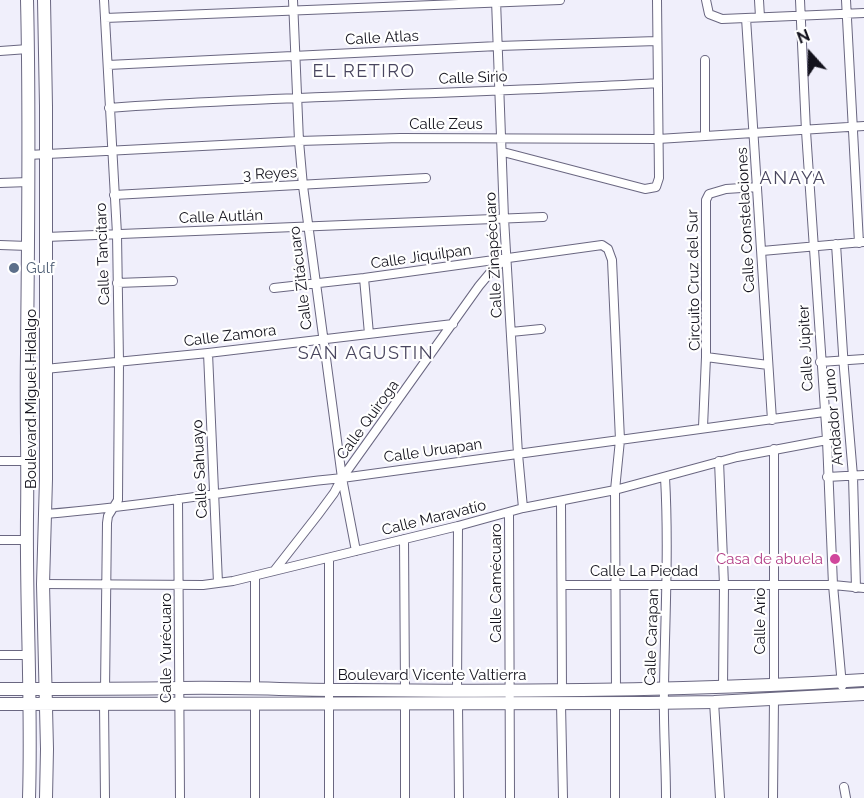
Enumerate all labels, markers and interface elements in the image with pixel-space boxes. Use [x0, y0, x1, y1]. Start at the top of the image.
north arrow [780, 24, 840, 84]
text: N [794, 26, 812, 48]
street label: Calle Atlas [345, 27, 419, 49]
district label: EL RETIRO [313, 61, 415, 83]
street label: Calle Sirio [438, 68, 508, 88]
street label: Calle Zeus [409, 115, 483, 133]
street label: Calle Constelaciones [733, 147, 759, 293]
street label: 3 Reyes [243, 164, 297, 184]
district label: ANAYA [760, 168, 826, 190]
street label: Calle Zinapécuaro [482, 192, 506, 318]
street label: Calle Tancítaro [92, 203, 114, 305]
street label: Calle Autlán [179, 207, 263, 227]
street label: Circuito Cruz del Sur [684, 209, 704, 351]
street label: Calle Zitácuaro [286, 225, 316, 331]
street label: Calle Jiquilpan [370, 241, 472, 273]
place label: Gulf [26, 259, 55, 277]
marker: Gulf [7, 261, 21, 275]
street label: Calle Júpiter [795, 304, 817, 392]
street label: Boulevard Miguel Hidalgo [22, 309, 40, 489]
street label: Calle Zamora [183, 321, 277, 351]
district label: SAN AGUSTIN [298, 343, 434, 365]
street label: Andador Juno [821, 368, 847, 466]
street label: Calle Quiroga [333, 377, 403, 463]
street label: Calle Sahuayo [188, 419, 212, 519]
street label: Calle Uruapan [383, 435, 483, 467]
street label: Calle Maravatío [380, 496, 488, 540]
street label: Calle Camécuaro [487, 523, 505, 643]
place label: Casa de abuela [716, 550, 823, 568]
marker: Casa de abuela [828, 552, 842, 566]
street label: Calle La Piedad [590, 562, 698, 580]
street label: Calle Carapan [641, 588, 663, 686]
street label: Calle Ario [751, 588, 769, 654]
street label: Calle Yurécuaro [157, 593, 175, 703]
street label: Boulevard Vicente Valtierra [338, 666, 526, 684]

